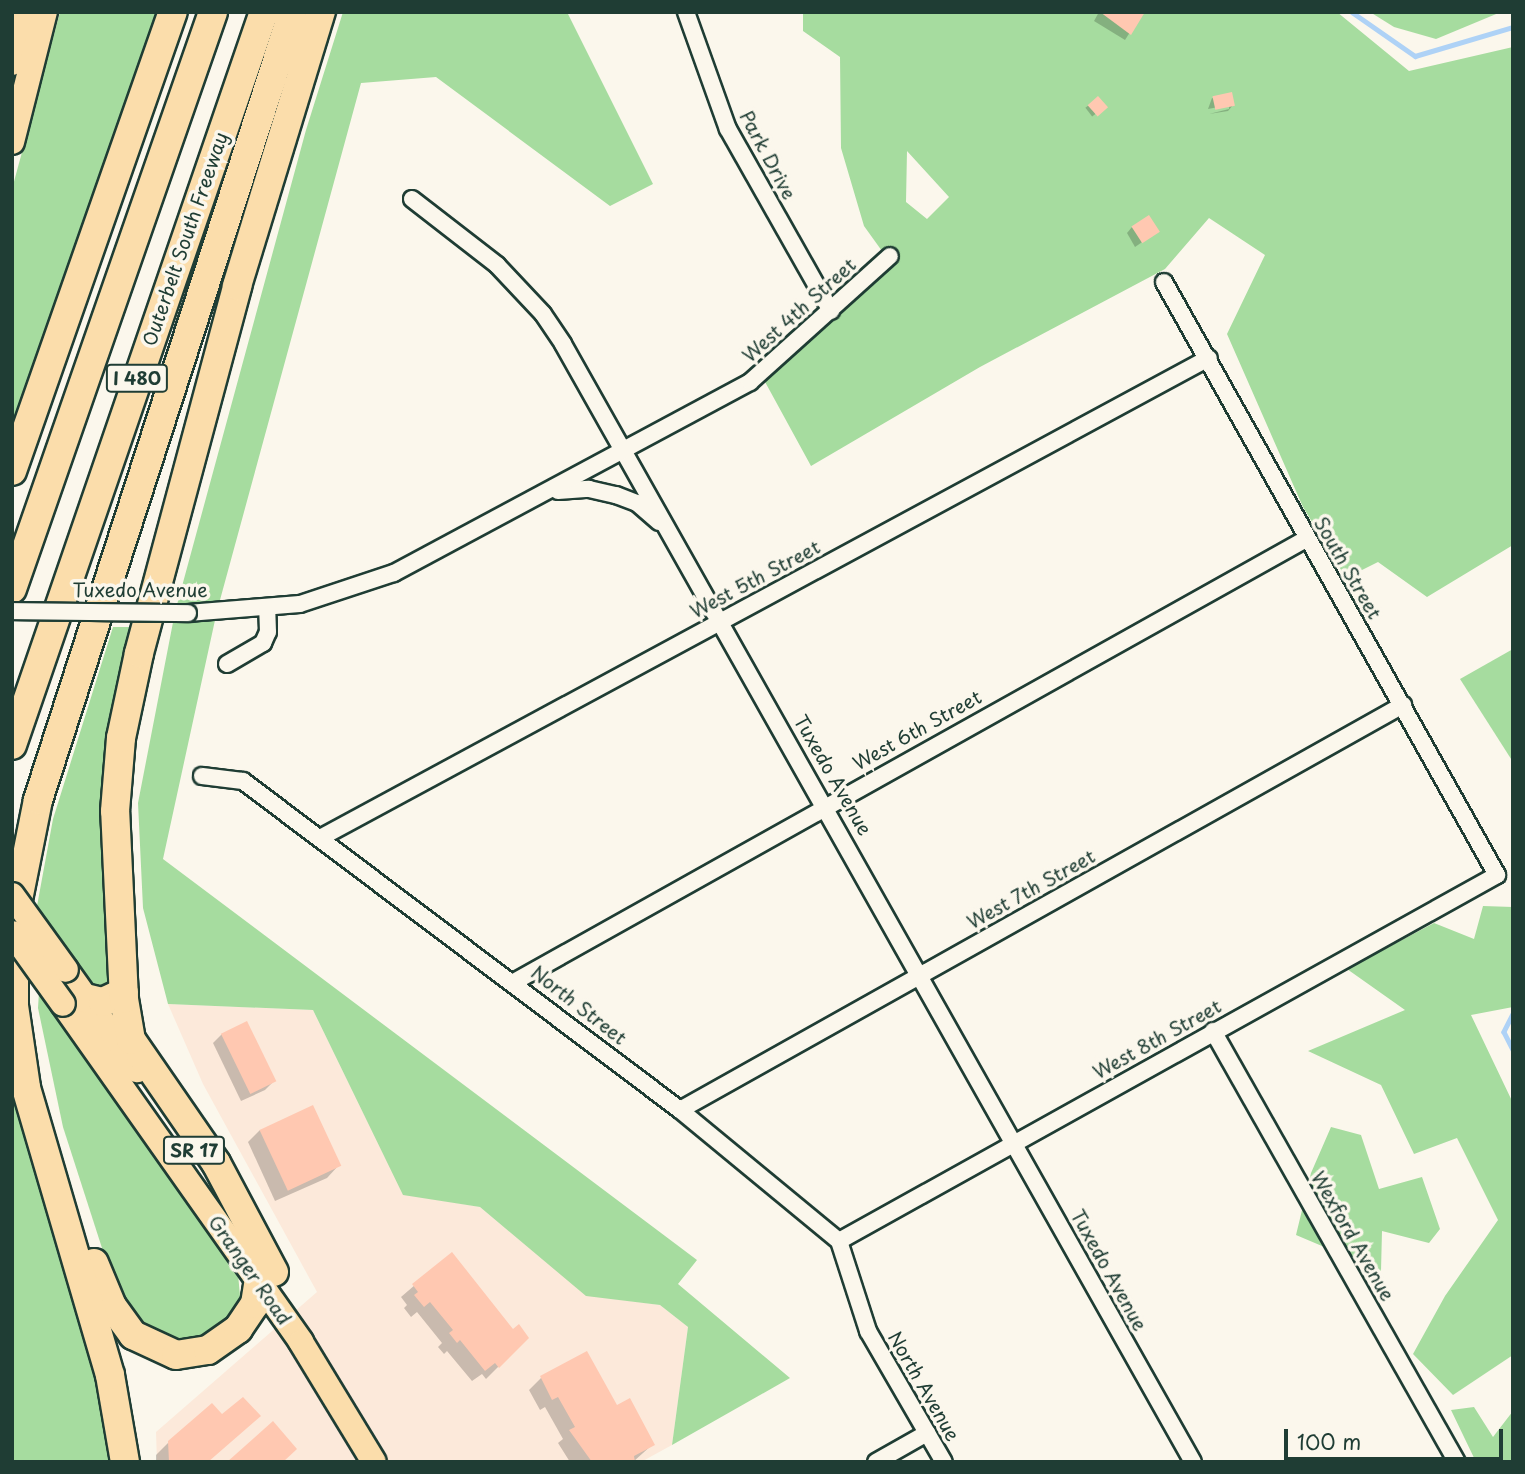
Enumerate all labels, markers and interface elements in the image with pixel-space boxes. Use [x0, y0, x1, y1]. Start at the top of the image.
street label: Park Drive [735, 107, 801, 203]
street label: Outerbelt South Freeway [137, 128, 233, 350]
street label: West 4th Street [738, 253, 860, 367]
road number: I 480 [106, 364, 168, 392]
street label: South Street [1309, 512, 1387, 624]
street label: West 5th Street [686, 535, 824, 623]
street label: Tuxedo Avenue [73, 579, 207, 601]
street label: West 6th Street [848, 685, 986, 775]
street label: Tuxedo Avenue [789, 711, 877, 839]
street label: West 7th Street [963, 844, 1099, 934]
street label: North Street [526, 960, 632, 1050]
street label: West 8th Street [1088, 994, 1226, 1084]
road number: SR 17 [162, 1135, 226, 1164]
street label: Wexford Avenue [1306, 1167, 1400, 1305]
street label: Tuxedo Avenue [1066, 1206, 1152, 1334]
street label: Granger Road [204, 1211, 296, 1329]
street label: North Avenue [883, 1327, 965, 1445]
scale bar [1287, 1414, 1506, 1458]
text: 100 m [1297, 1425, 1361, 1457]

